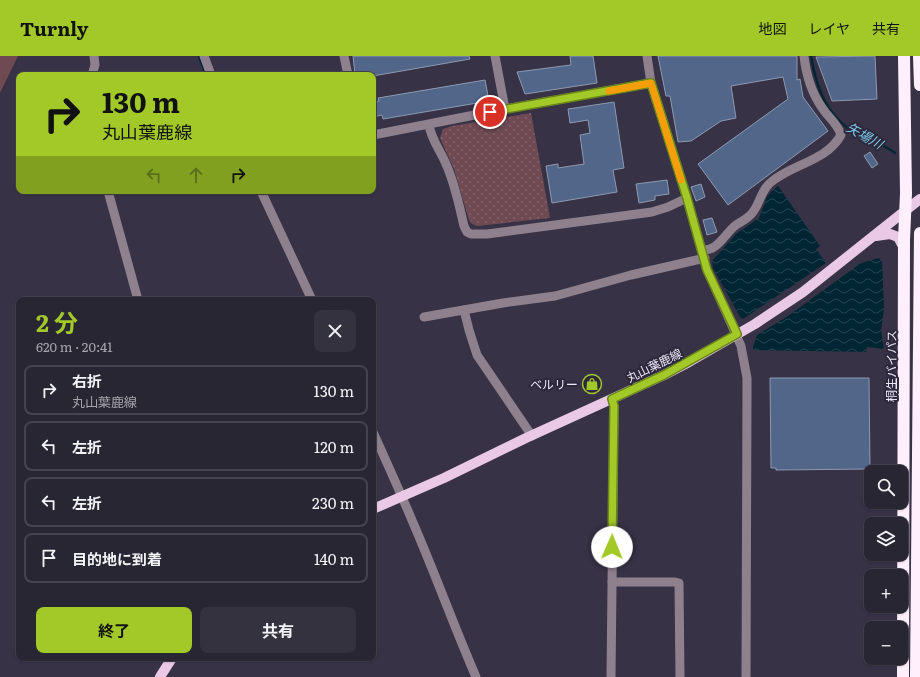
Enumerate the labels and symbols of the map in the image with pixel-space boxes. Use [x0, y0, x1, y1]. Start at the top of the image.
pin [473, 95, 507, 129]
water label: 矢場川 [843, 117, 888, 154]
street label: 桐生バイパス [882, 330, 900, 402]
street label: 丸山葉鹿線 [623, 344, 685, 386]
shop icon: ベルリー [581, 373, 603, 395]
place label: ベルリー [530, 375, 578, 393]
position arrow [591, 526, 633, 568]

